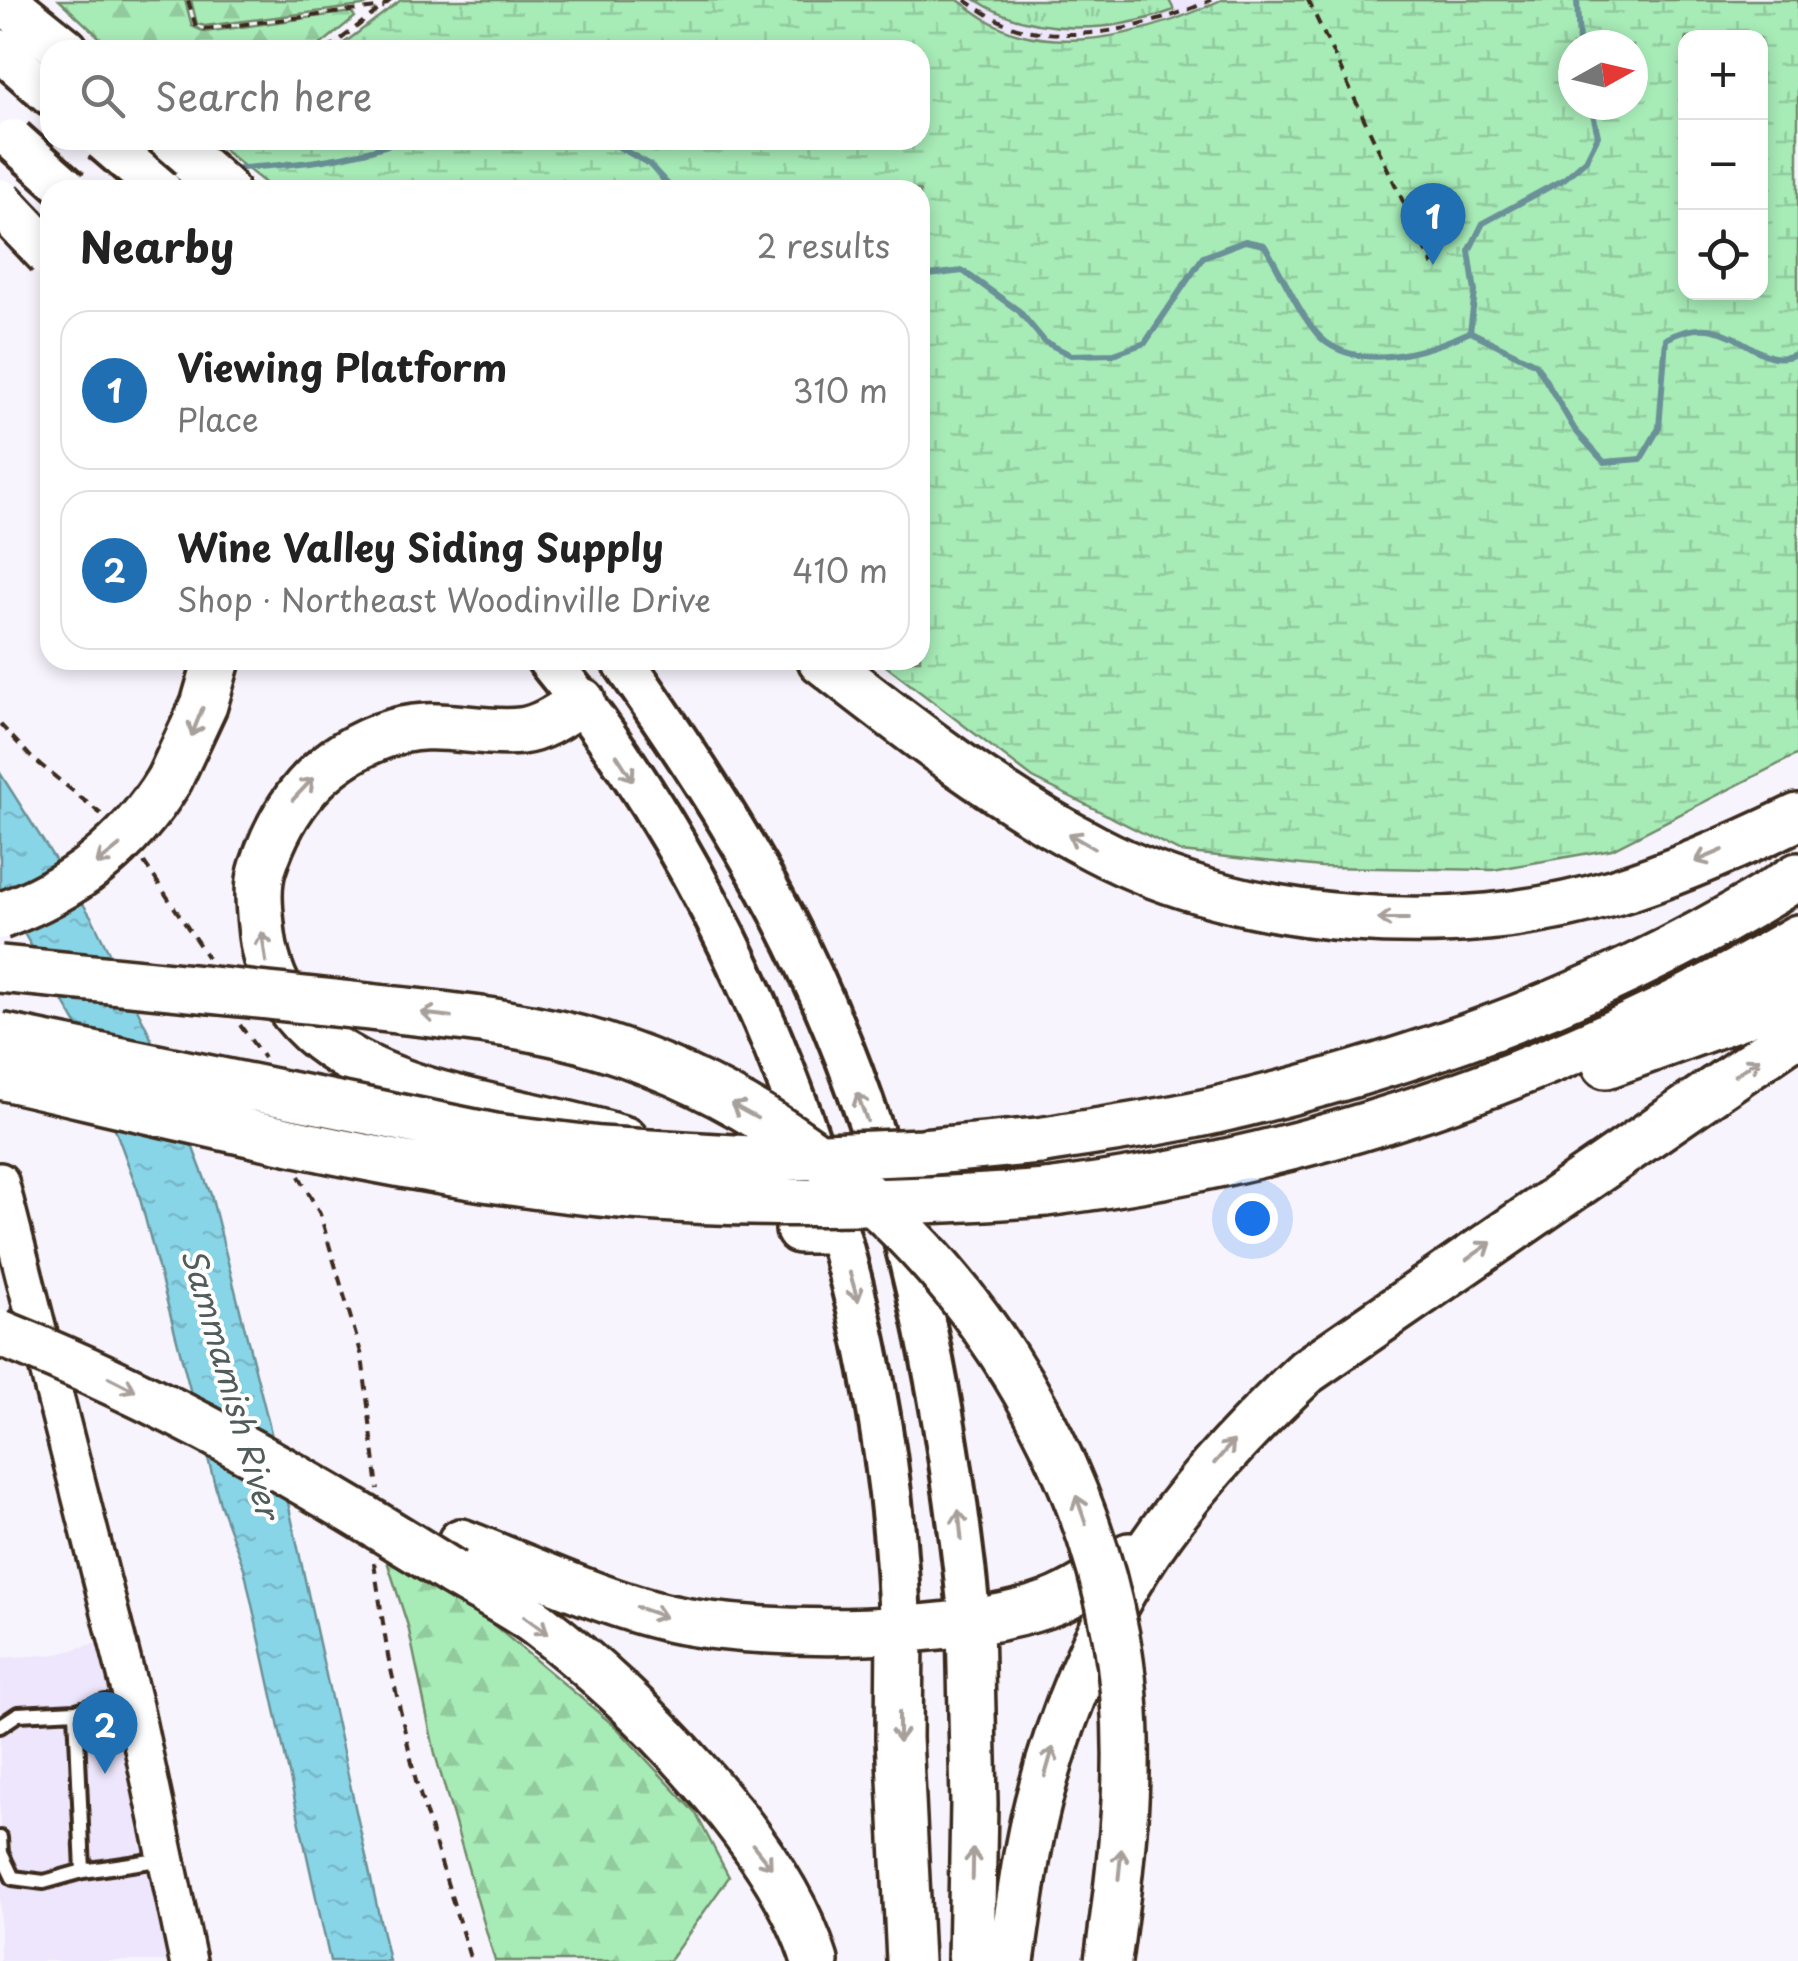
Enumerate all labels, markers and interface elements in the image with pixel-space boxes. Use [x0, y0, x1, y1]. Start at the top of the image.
north arrow [1558, 30, 1648, 120]
map controls [1678, 30, 1768, 300]
button: + [1678, 30, 1768, 120]
search box [40, 40, 930, 150]
text: Search here [155, 67, 372, 124]
icon: search [75, 68, 130, 123]
button: − [1678, 120, 1768, 210]
pin: 1 [1400, 182, 1466, 265]
button: locate [1678, 210, 1768, 300]
text: Nearby [80, 214, 234, 277]
text: 2 results [757, 221, 890, 269]
text: Viewing Platform [177, 338, 507, 395]
text: 1 [107, 366, 122, 414]
text: 310 m [792, 366, 888, 414]
text: Place [177, 395, 259, 443]
text: Wine Valley Siding Supply [177, 518, 664, 575]
text: 2 [103, 546, 126, 594]
text: 410 m [792, 546, 888, 594]
text: Shop · Northeast Woodinville Drive [177, 575, 711, 623]
one-way arrow [187, 706, 205, 736]
one-way arrow [615, 753, 636, 781]
one-way arrow [292, 777, 315, 802]
one-way arrow [1067, 830, 1096, 850]
one-way arrow [96, 844, 122, 866]
one-way arrow [1694, 849, 1725, 867]
one-way arrow [1377, 910, 1410, 928]
one-way arrow [254, 931, 273, 964]
one-way arrow [421, 1005, 453, 1024]
one-way arrow [1732, 1057, 1760, 1078]
one-way arrow [852, 1093, 870, 1124]
one-way arrow [729, 1100, 759, 1120]
your location [1227, 1193, 1278, 1244]
one-way arrow [1464, 1241, 1492, 1262]
water label: Sammamish River [170, 1242, 295, 1528]
one-way arrow [845, 1271, 864, 1302]
one-way arrow [106, 1376, 136, 1395]
one-way arrow [1213, 1439, 1235, 1465]
one-way arrow [1071, 1494, 1089, 1526]
one-way arrow [950, 1509, 969, 1541]
one-way arrow [635, 1604, 666, 1622]
one-way arrow [521, 1614, 549, 1635]
pin: 2 [72, 1692, 138, 1774]
one-way arrow [890, 1710, 908, 1743]
one-way arrow [1041, 1747, 1060, 1779]
one-way arrow [751, 1843, 773, 1869]
one-way arrow [963, 1848, 982, 1880]
one-way arrow [1110, 1849, 1129, 1881]

